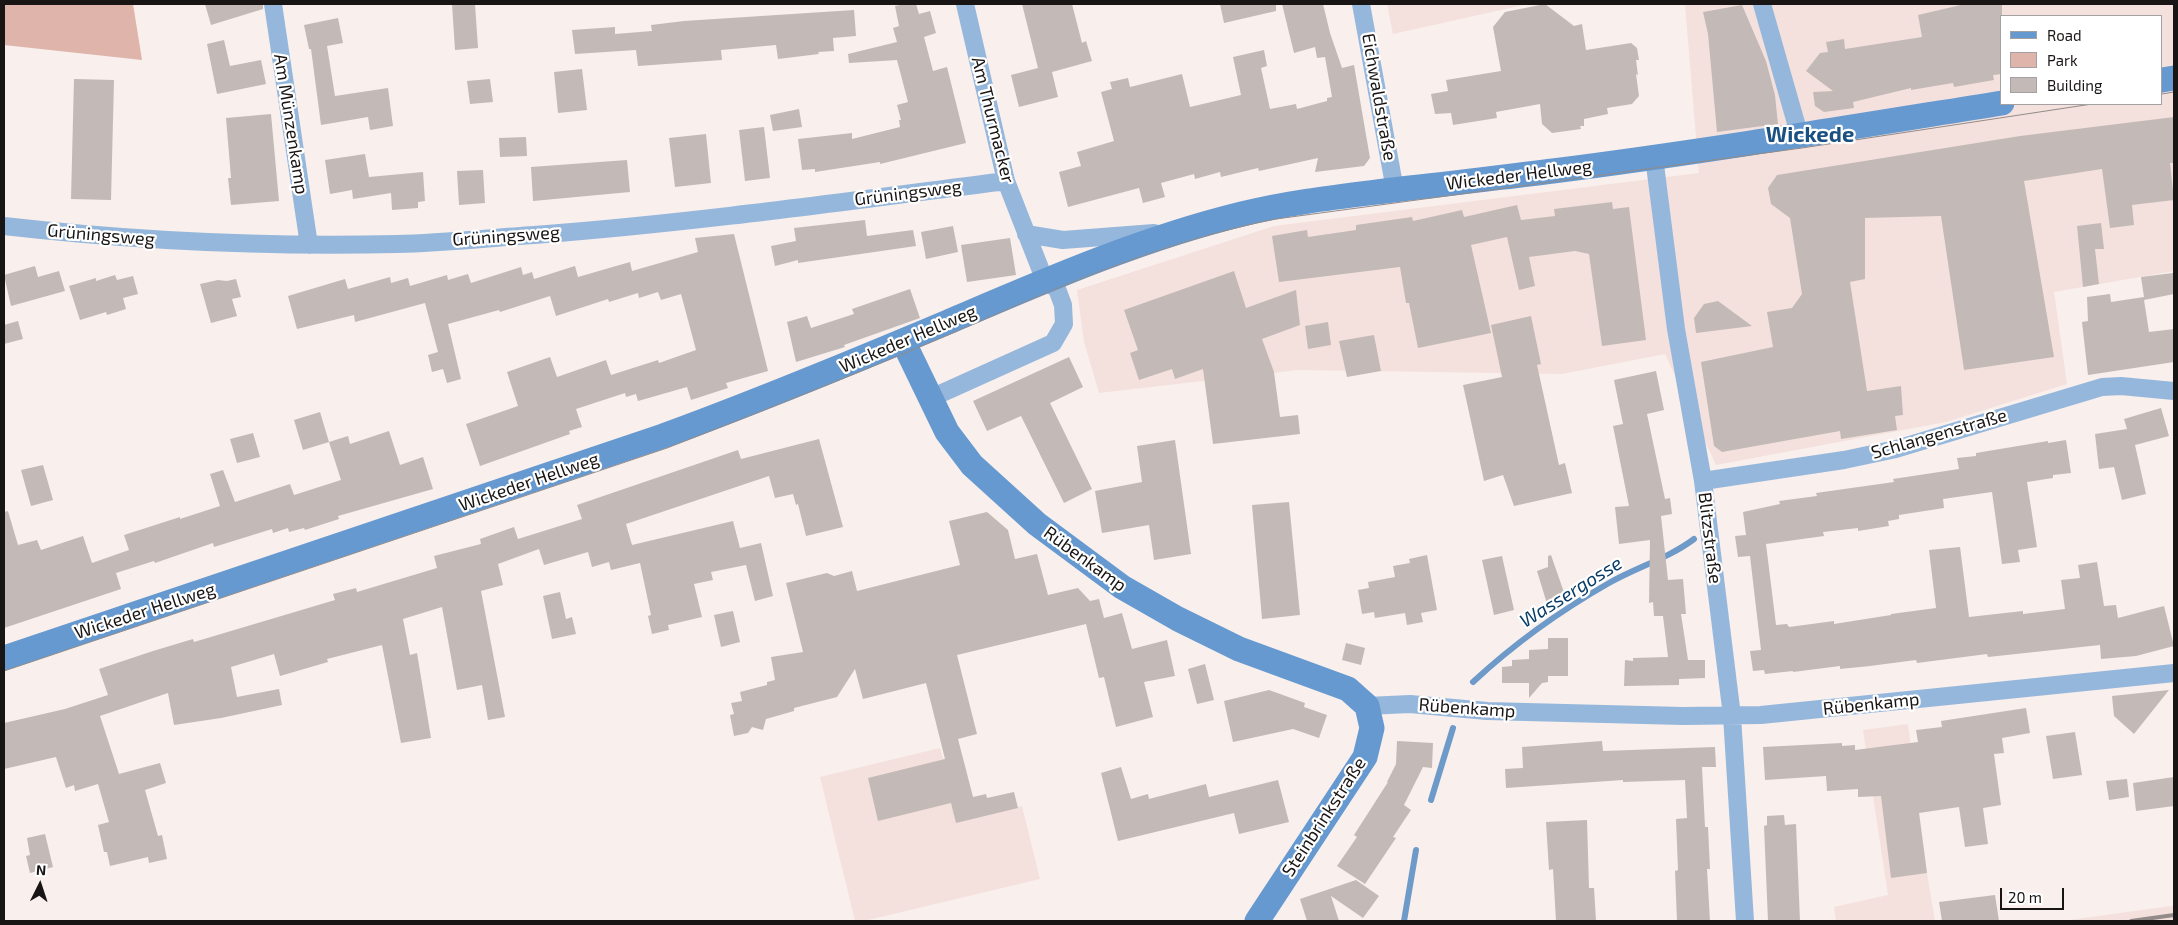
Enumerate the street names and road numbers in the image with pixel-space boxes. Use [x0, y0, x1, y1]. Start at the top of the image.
street label: Eichwaldstraße [1357, 32, 1401, 162]
street label: Am Münzenkamp [269, 52, 313, 196]
street label: Am Thurmacker [967, 55, 1019, 185]
street label: Wickeder Hellweg [1445, 155, 1593, 195]
street label: Grüningsweg [853, 176, 963, 210]
street label: Grüningsweg [46, 220, 156, 250]
street label: Grüningsweg [451, 221, 561, 251]
street label: Wickeder Hellweg [836, 300, 980, 378]
street label: Schlangenstraße [1869, 404, 2009, 464]
street label: Wickeder Hellweg [456, 448, 602, 516]
street label: Blitzstraße [1694, 491, 1726, 585]
street label: Rübenkamp [1039, 522, 1131, 596]
street label: Wickeder Hellweg [72, 578, 218, 644]
street label: Rübenkamp [1822, 688, 1920, 720]
street label: Rübenkamp [1418, 694, 1516, 722]
street label: Steinbrinkstraße [1277, 753, 1371, 881]

